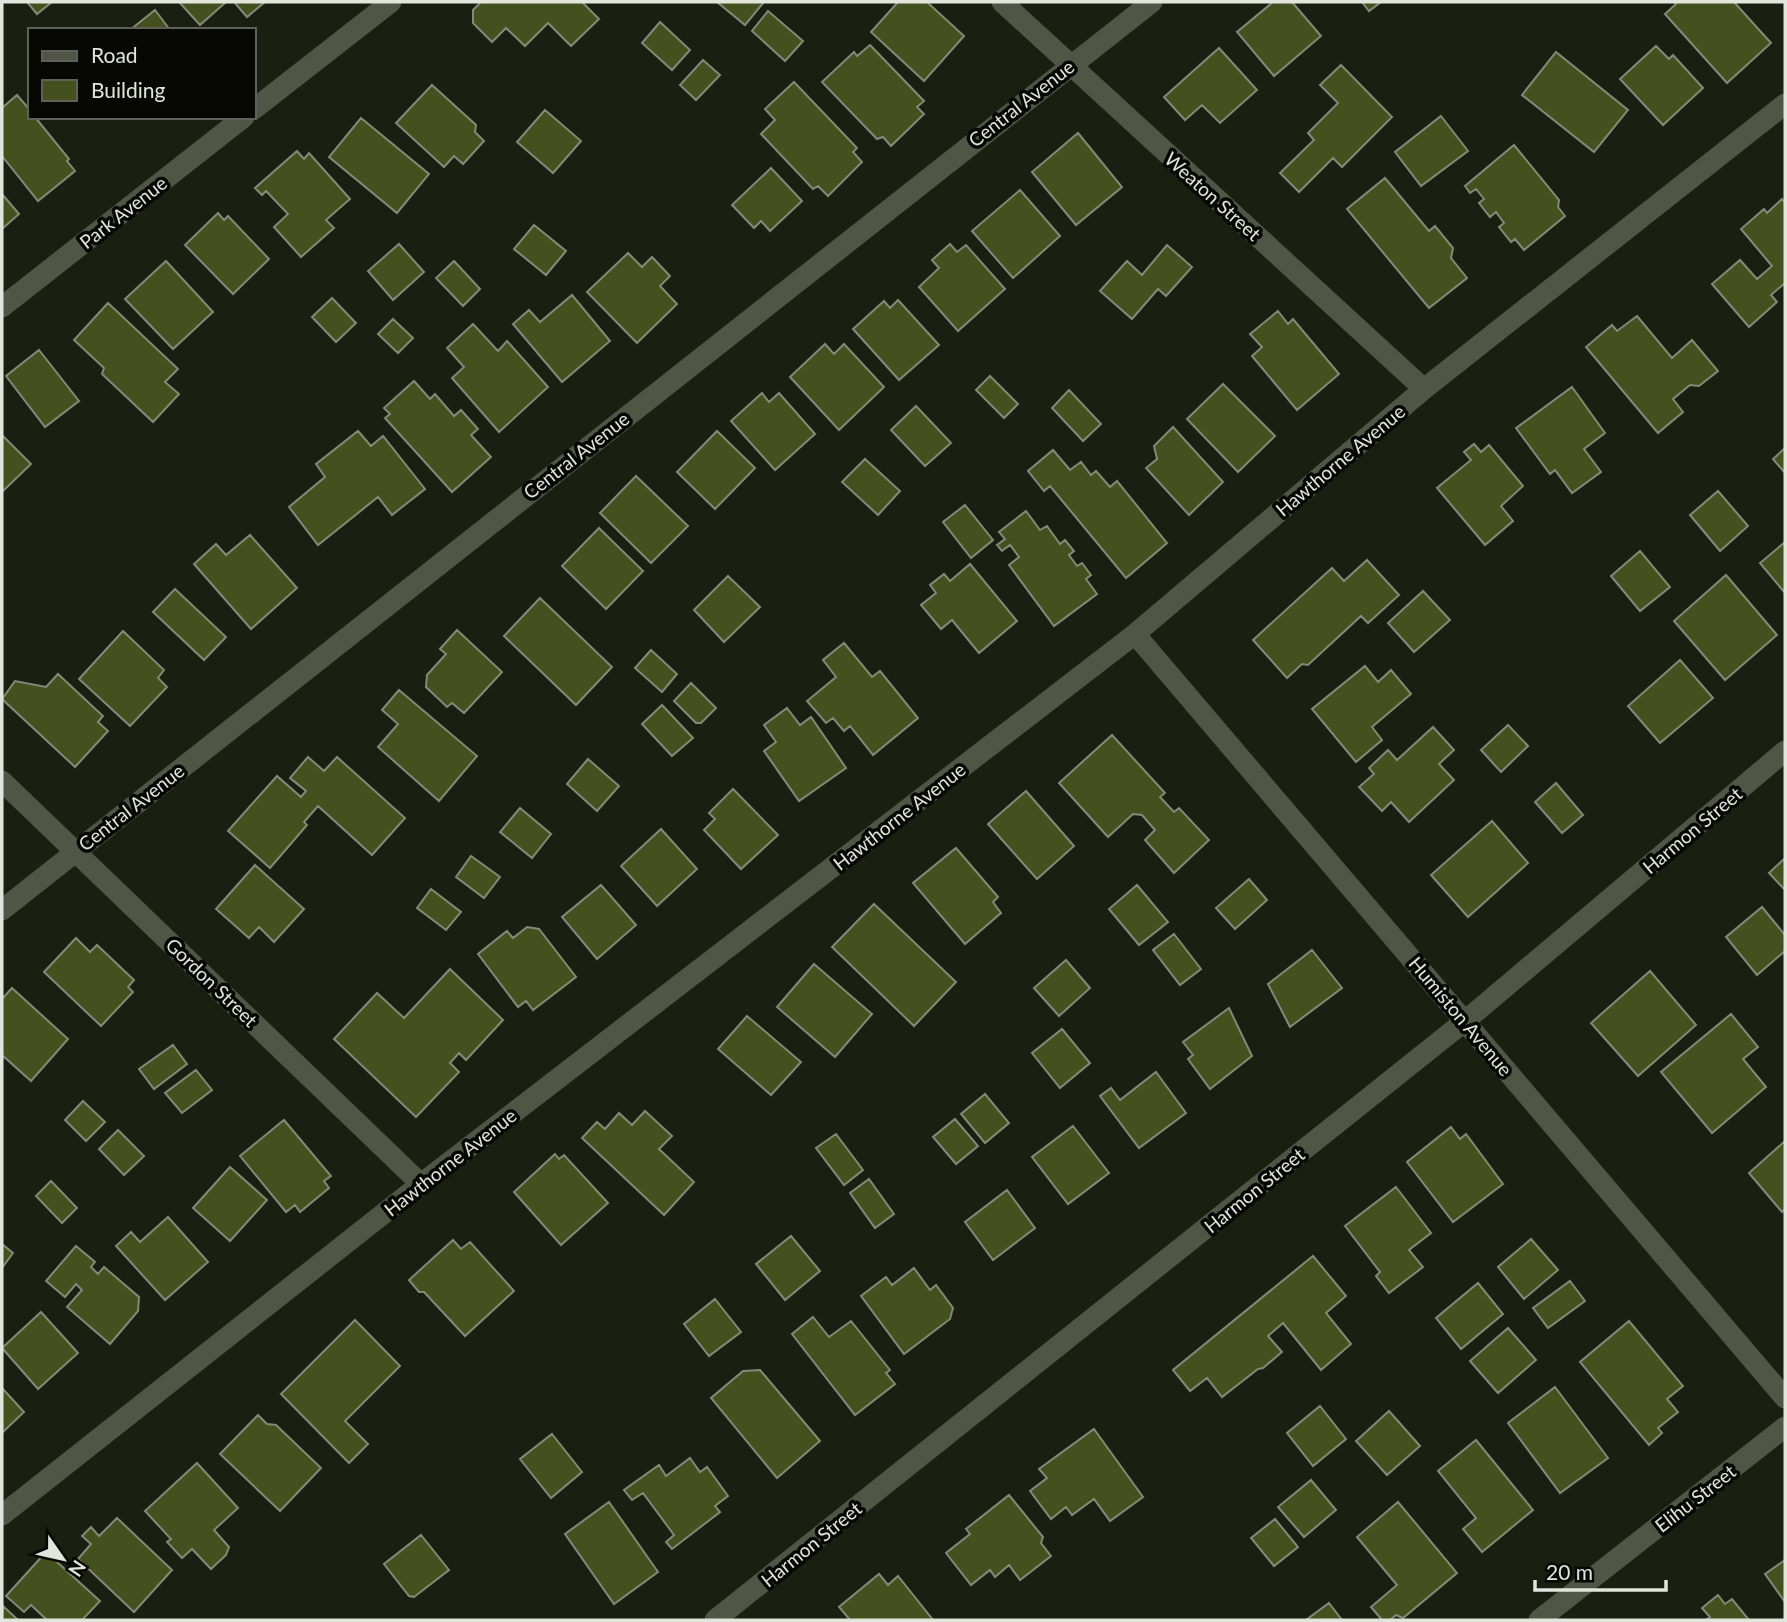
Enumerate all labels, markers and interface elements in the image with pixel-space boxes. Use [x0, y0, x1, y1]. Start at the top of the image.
legend [28, 28, 256, 119]
text: Road [91, 42, 138, 67]
street label: Central Avenue [964, 55, 1078, 151]
text: Building [91, 77, 166, 102]
street label: Weaton Street [1160, 147, 1266, 245]
street label: Park Avenue [75, 171, 171, 253]
street label: Hawthorne Avenue [1271, 399, 1409, 521]
street label: Central Avenue [519, 407, 633, 503]
street label: Hawthorne Avenue [828, 757, 970, 875]
street label: Central Avenue [74, 759, 188, 855]
street label: Harmon Street [1638, 782, 1746, 878]
street label: Gordon Street [162, 933, 263, 1031]
street label: Humiston Avenue [1404, 952, 1518, 1080]
street label: Hawthorne Avenue [379, 1103, 521, 1221]
street label: Harmon Street [1199, 1142, 1309, 1237]
street label: Elihu Street [1650, 1459, 1740, 1537]
street label: Harmon Street [756, 1496, 866, 1591]
north arrow [28, 1524, 98, 1594]
scale bar [1535, 1548, 1666, 1592]
text: N [64, 1556, 91, 1581]
text: 20 m [1546, 1559, 1593, 1584]

